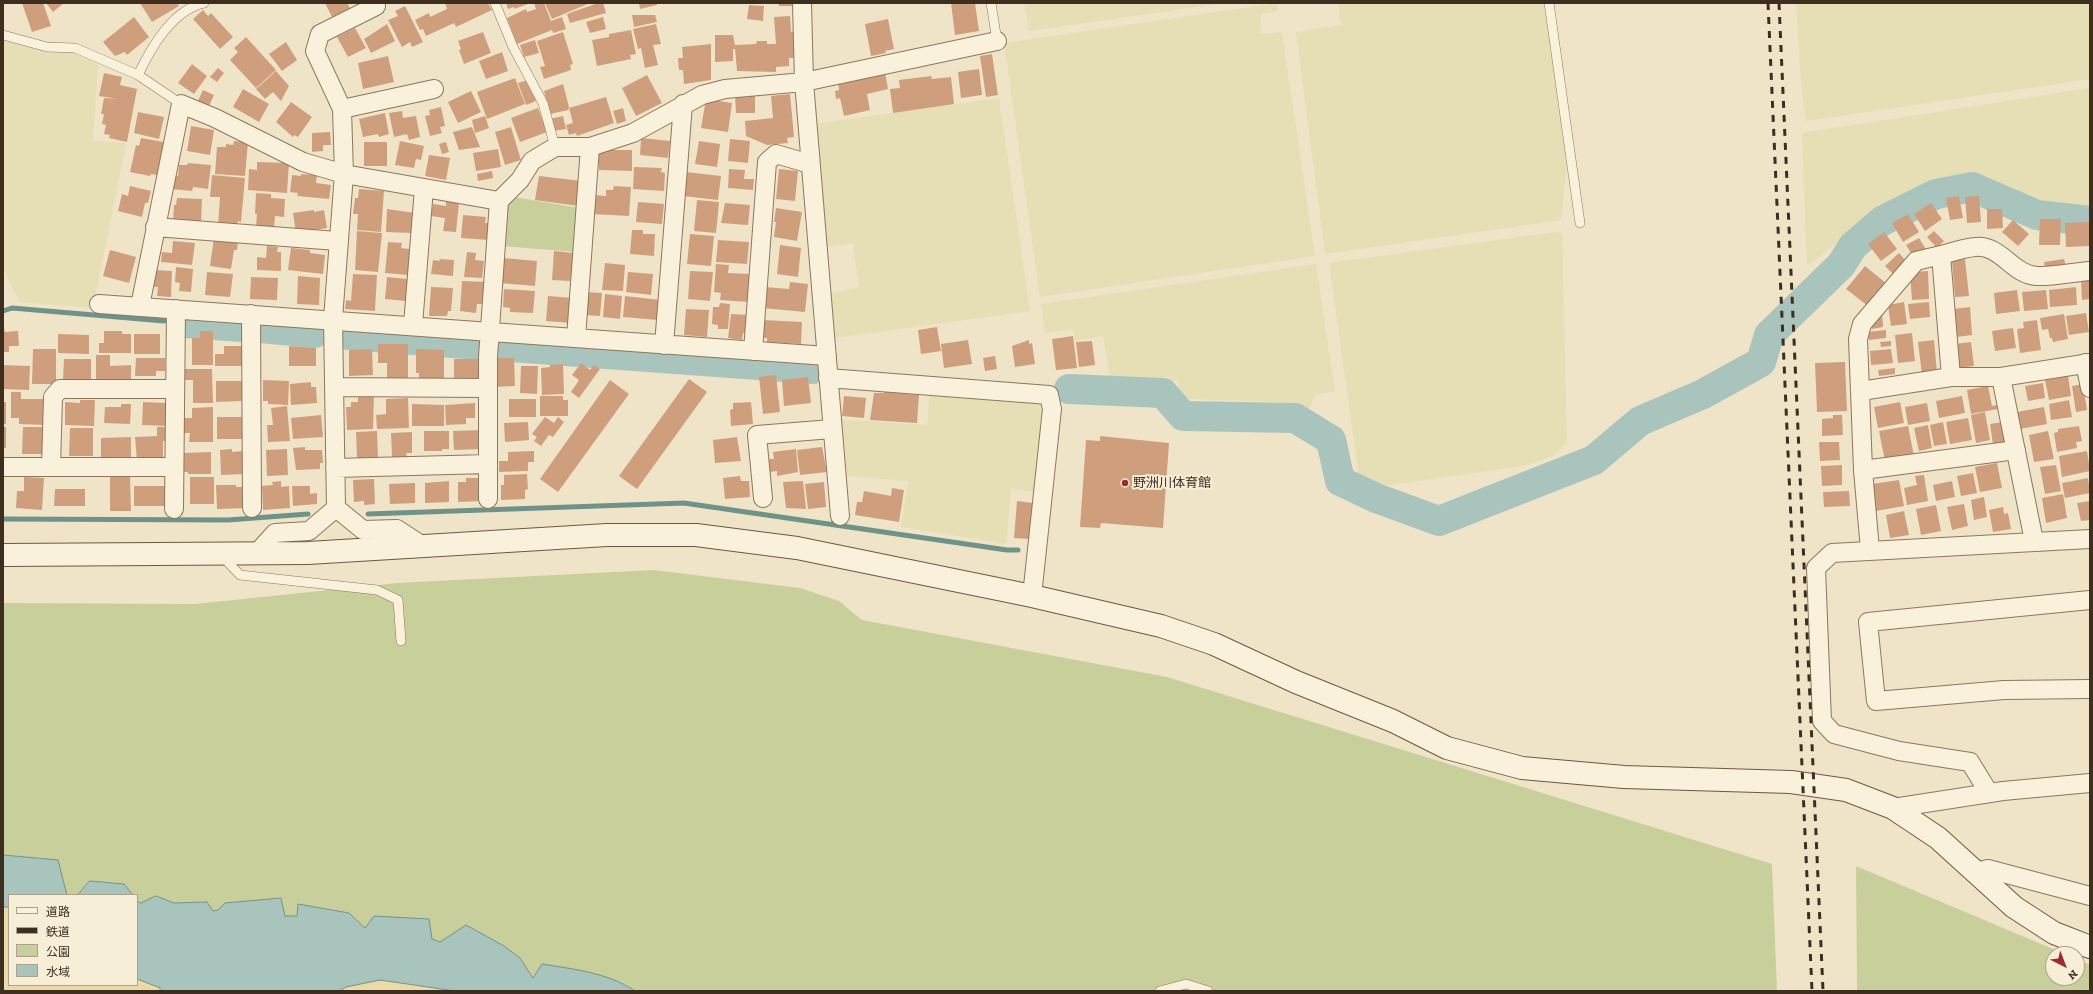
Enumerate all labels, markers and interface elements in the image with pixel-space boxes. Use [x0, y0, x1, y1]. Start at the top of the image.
place label: 野洲川体育館 [1133, 475, 1211, 491]
marker: 野洲川体育館 [1120, 478, 1130, 488]
legend [8, 894, 138, 986]
text: 道路 [46, 905, 70, 919]
text: 鉄道 [46, 925, 70, 939]
text: 公園 [46, 945, 70, 959]
north arrow [2045, 946, 2085, 986]
text: 水域 [46, 965, 70, 979]
text: N [2065, 967, 2080, 982]

